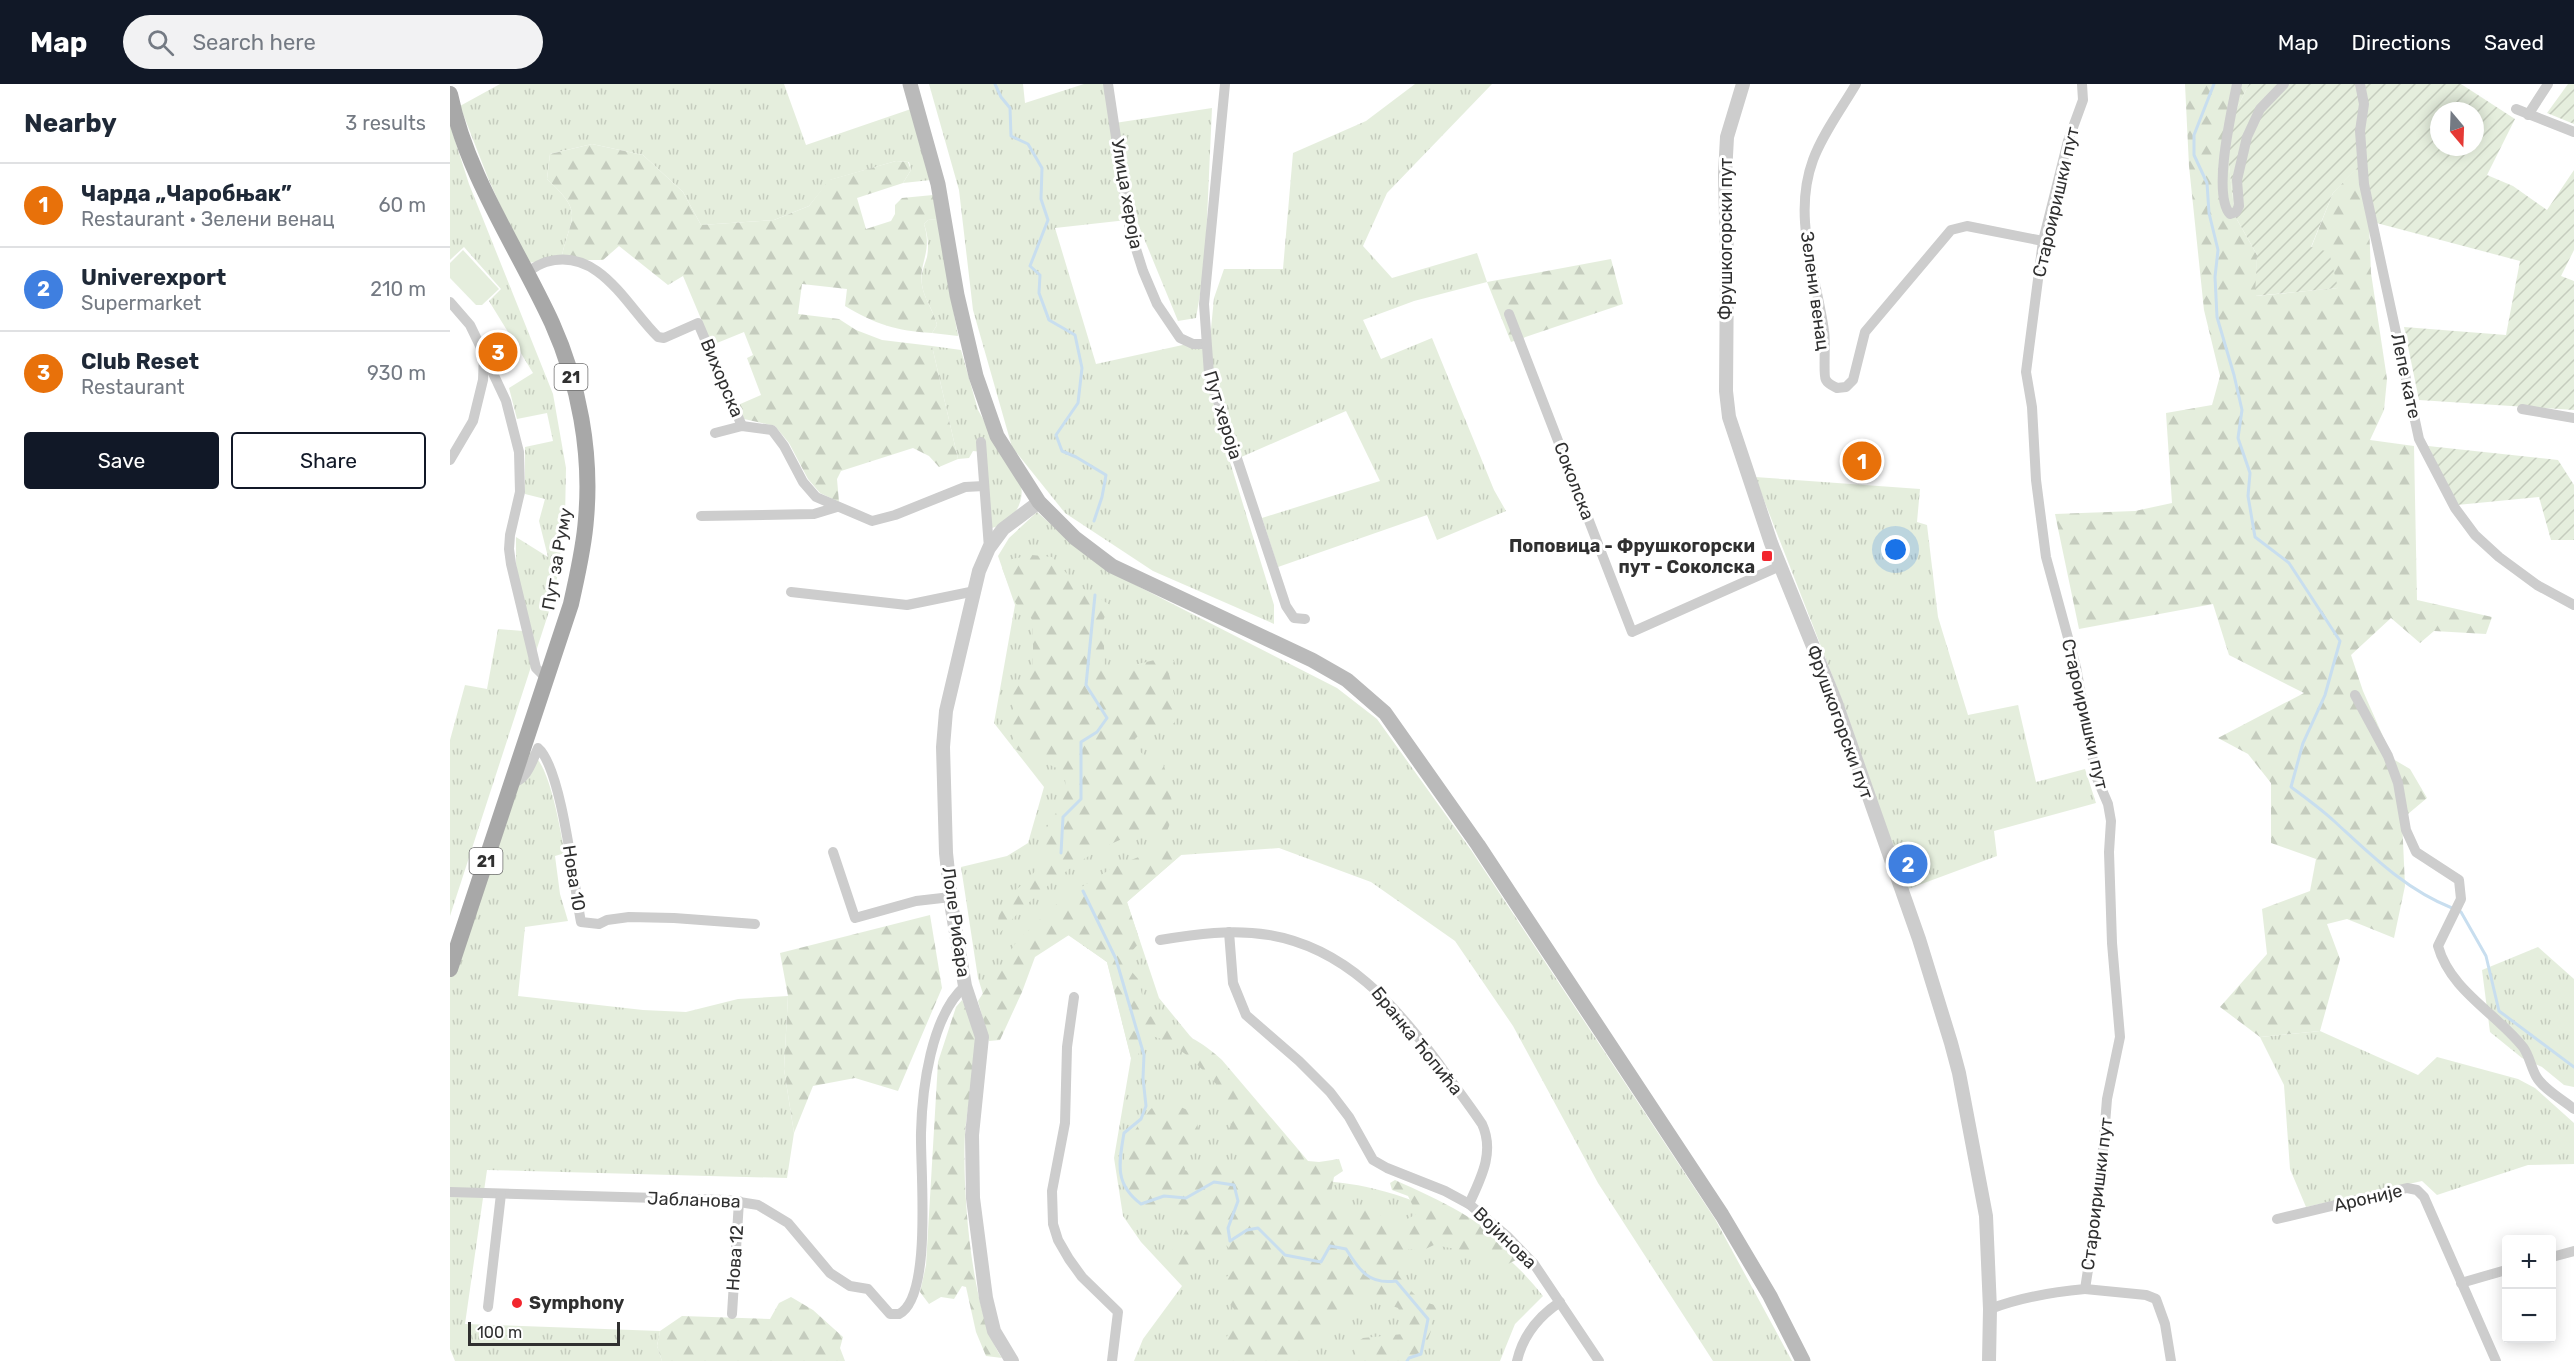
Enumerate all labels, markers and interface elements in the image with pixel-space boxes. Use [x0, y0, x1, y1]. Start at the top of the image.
search box [123, 15, 543, 69]
text: Map [30, 26, 87, 59]
icon: search [144, 26, 177, 59]
text: Search here [192, 29, 316, 56]
text: Map [2278, 30, 2319, 55]
text: Directions [2352, 30, 2451, 55]
text: Saved [2484, 30, 2544, 55]
north arrow [2430, 102, 2484, 156]
text: Nearby [24, 108, 117, 139]
text: 3 results [345, 111, 426, 135]
street label: Староиришки пут [2028, 125, 2084, 279]
street label: Улица хероја [1106, 137, 1148, 251]
street label: Фрушкогорски пут [1715, 158, 1737, 320]
text: Чарда „Чаробњак” [81, 180, 292, 207]
text: 1 [39, 193, 48, 217]
text: 60 m [379, 193, 426, 217]
text: Restaurant · Зелени венац [81, 207, 335, 231]
street label: Зелени венац [1796, 230, 1834, 352]
text: Univerexport [81, 264, 226, 291]
text: 2 [37, 277, 50, 301]
text: 210 m [370, 277, 426, 301]
text: Supermarket [81, 291, 201, 315]
pin: 3 [478, 330, 518, 374]
street label: Лепе кате [2386, 331, 2426, 421]
street label: Вихорска [696, 335, 748, 421]
text: Club Reset [81, 348, 199, 375]
text: 3 [37, 361, 50, 385]
text: 930 m [367, 361, 426, 385]
road number: 21 [554, 364, 588, 390]
street label: Пут хероја [1199, 368, 1247, 462]
text: Restaurant [81, 375, 185, 399]
button: Save [24, 432, 219, 489]
button: Share [231, 432, 426, 489]
pin: 1 [1842, 438, 1882, 484]
street label: Соколска [1549, 439, 1599, 523]
street label: Пут за Руму [537, 506, 577, 612]
place label: Поповица - Фрушкогорски пут - Соколска [1509, 535, 1755, 578]
your location [1881, 535, 1910, 564]
marker: Поповица - Фрушкогорски пут - Соколска [1760, 549, 1774, 563]
street label: Староиришки пут [2057, 637, 2113, 791]
street label: Фрушкогорски пут [1802, 642, 1878, 802]
pin: 2 [1888, 842, 1928, 886]
street label: Нова 10 [558, 843, 590, 913]
road number: 21 [470, 848, 502, 874]
street label: Лоле Рибара [937, 865, 975, 979]
street label: Бранка Ћопића [1367, 982, 1467, 1100]
street label: Староиришки пут [2077, 1116, 2117, 1272]
street label: Ароније [2332, 1179, 2404, 1217]
street label: Јабланова [647, 1187, 741, 1213]
street label: Војинова [1469, 1203, 1541, 1273]
street label: Нова 12 [722, 1224, 748, 1292]
map controls [2502, 1235, 2556, 1343]
button: + [2502, 1235, 2556, 1289]
button: − [2502, 1289, 2556, 1343]
place label: Symphony [529, 1292, 624, 1314]
marker: Symphony [510, 1296, 524, 1310]
scale bar [468, 1319, 620, 1346]
text: 100 m [477, 1323, 522, 1342]

